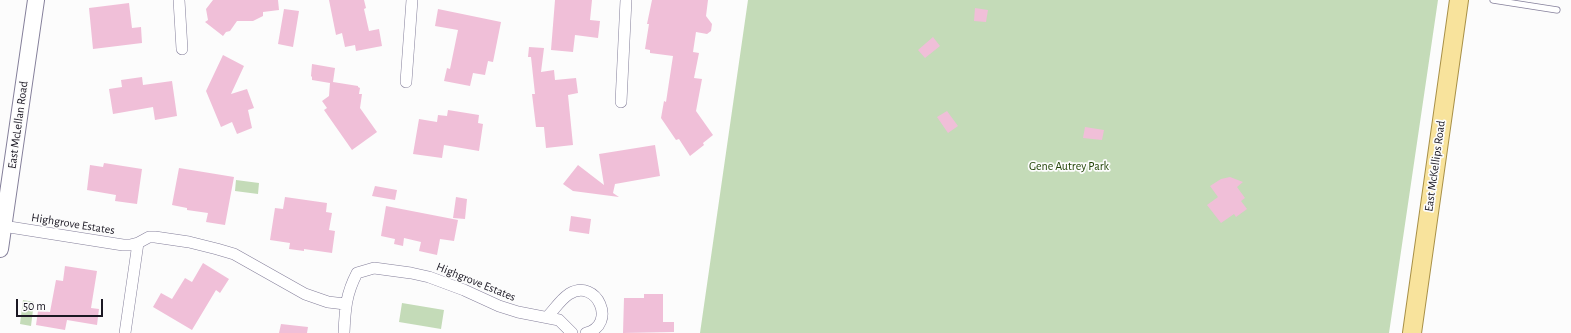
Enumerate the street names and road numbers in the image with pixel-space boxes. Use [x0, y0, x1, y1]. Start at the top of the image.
street label: East McLellan Road [5, 80, 31, 170]
street label: East McKellips Road [1421, 120, 1449, 212]
street label: Highgrove Estates [30, 210, 116, 238]
street label: Highgrove Estates [434, 260, 518, 304]

